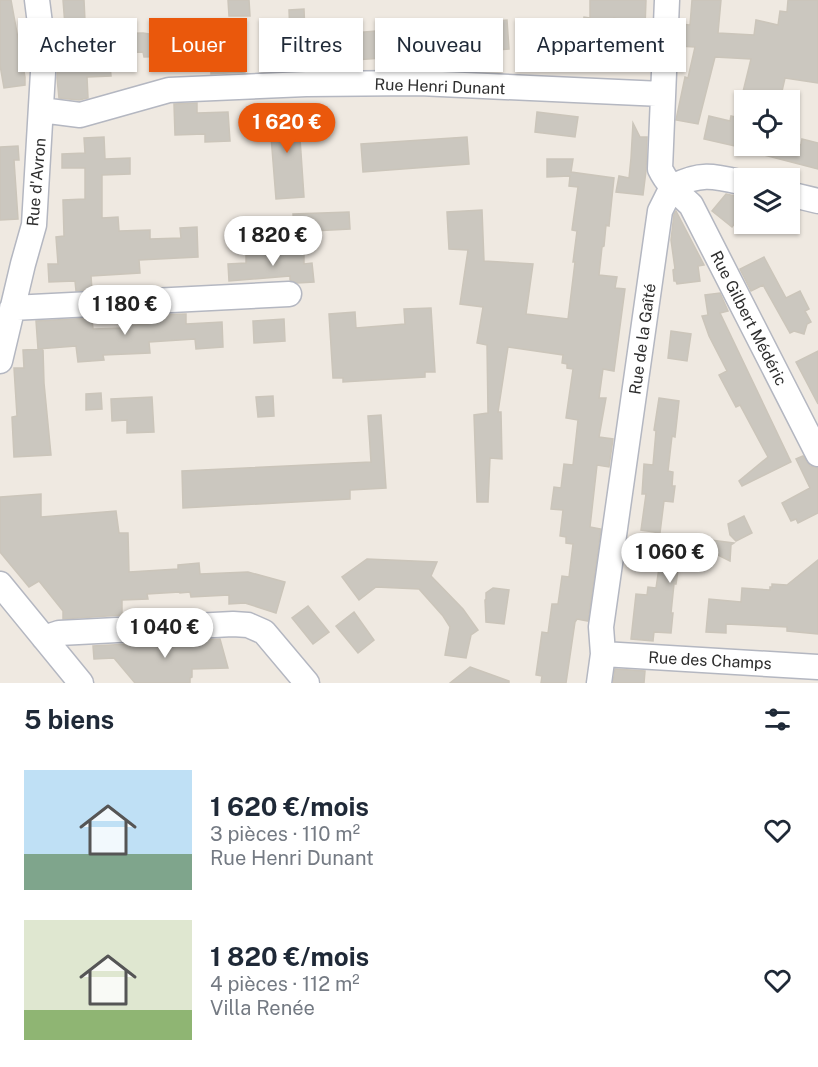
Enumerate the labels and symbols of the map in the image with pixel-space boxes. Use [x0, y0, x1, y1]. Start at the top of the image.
street label: Rue Henri Dunant [374, 75, 506, 98]
pin: 1 620 € [232, 103, 342, 154]
street label: Rue d'Avron [23, 137, 50, 227]
pin: 1 820 € [218, 216, 328, 267]
street label: Rue Gilbert Médéric [706, 248, 791, 389]
street label: Rue de la Gaîté [625, 282, 660, 396]
pin: 1 180 € [70, 285, 180, 336]
pin: 1 060 € [615, 533, 725, 584]
pin: 1 040 € [110, 608, 220, 659]
street label: Rue des Champs [648, 648, 772, 673]

